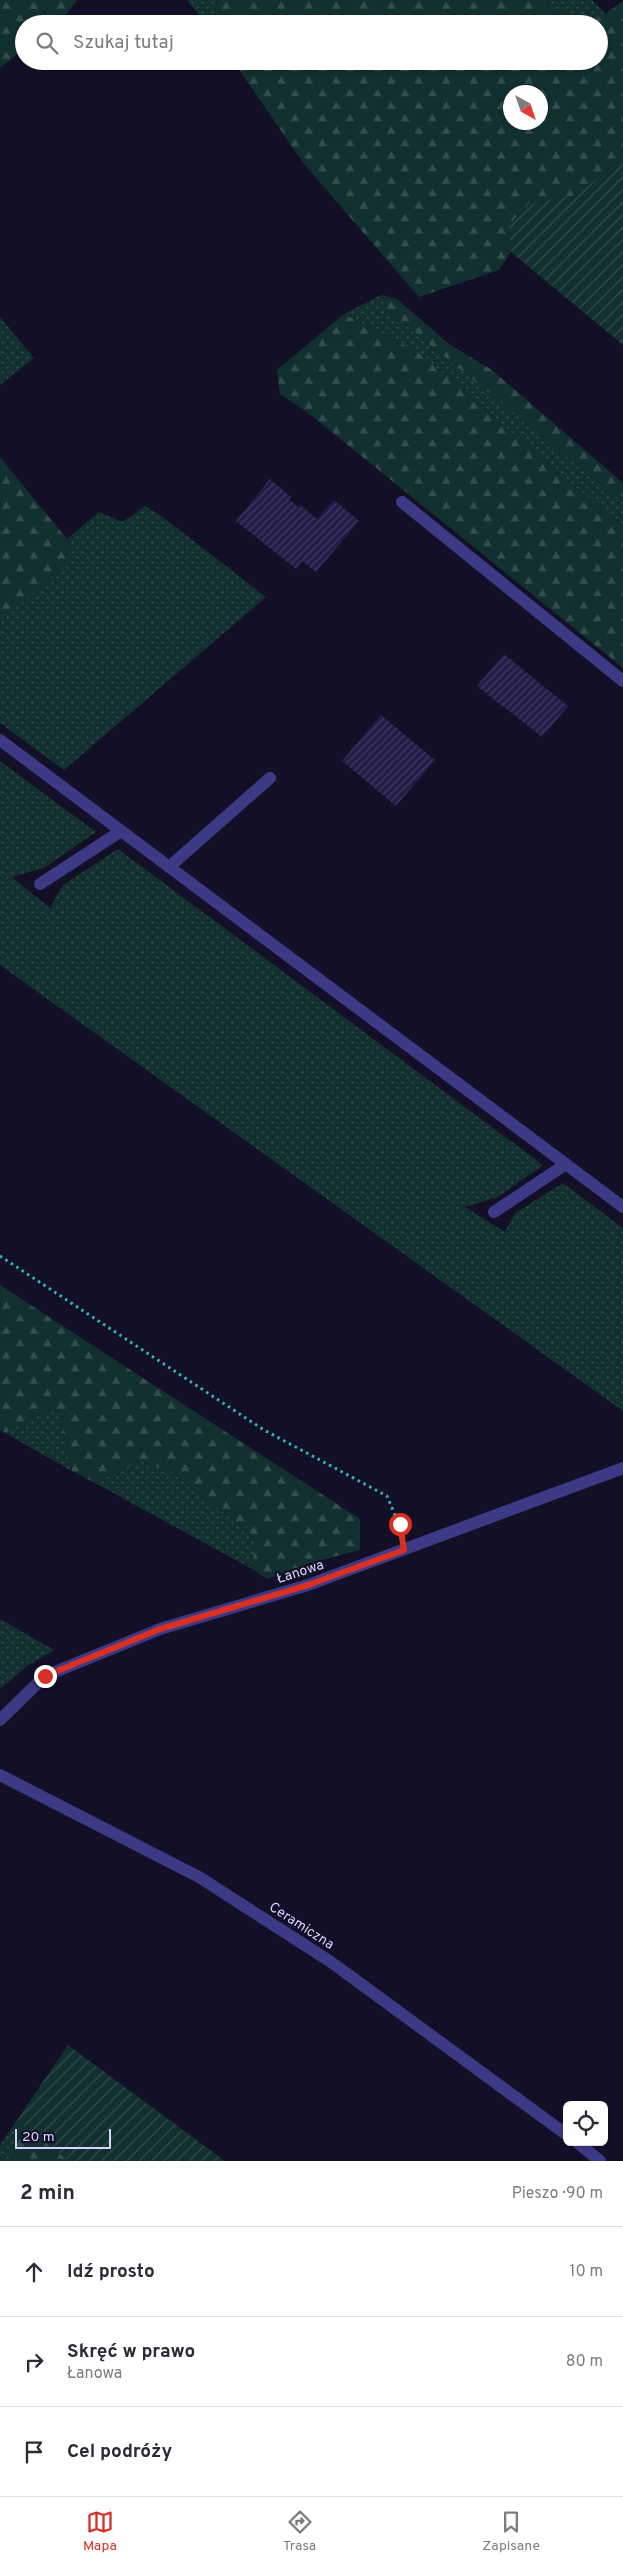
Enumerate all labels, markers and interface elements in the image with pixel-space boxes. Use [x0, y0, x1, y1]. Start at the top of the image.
search box [15, 15, 608, 70]
icon: search [33, 29, 61, 57]
text: Szukaj tutaj [73, 31, 174, 55]
north arrow [503, 85, 548, 130]
route start [389, 1513, 412, 1536]
street label: Łanowa [275, 1557, 326, 1588]
route end [34, 1665, 57, 1688]
street label: Ceramiczna [265, 1899, 337, 1954]
map controls [563, 2101, 608, 2146]
button: locate [563, 2101, 608, 2146]
scale bar [15, 2126, 111, 2149]
text: 20 m [22, 2129, 55, 2146]
text: 2 min [20, 2180, 75, 2207]
text: Pieszo · 90 m [512, 2184, 603, 2204]
icon: ahead [20, 2258, 48, 2286]
text: Idź prosto [67, 2260, 155, 2284]
text: 10 m [569, 2262, 603, 2282]
text: Skręć w prawo [67, 2340, 195, 2364]
icon: right [20, 2348, 48, 2376]
text: 80 m [566, 2352, 603, 2372]
text: Łanowa [67, 2364, 122, 2384]
icon: arrive [20, 2438, 48, 2466]
text: Cel podróży [67, 2440, 172, 2464]
tab: Mapa [83, 2508, 117, 2555]
tab: Trasa [283, 2508, 316, 2555]
tab: Zapisane [482, 2508, 540, 2555]

